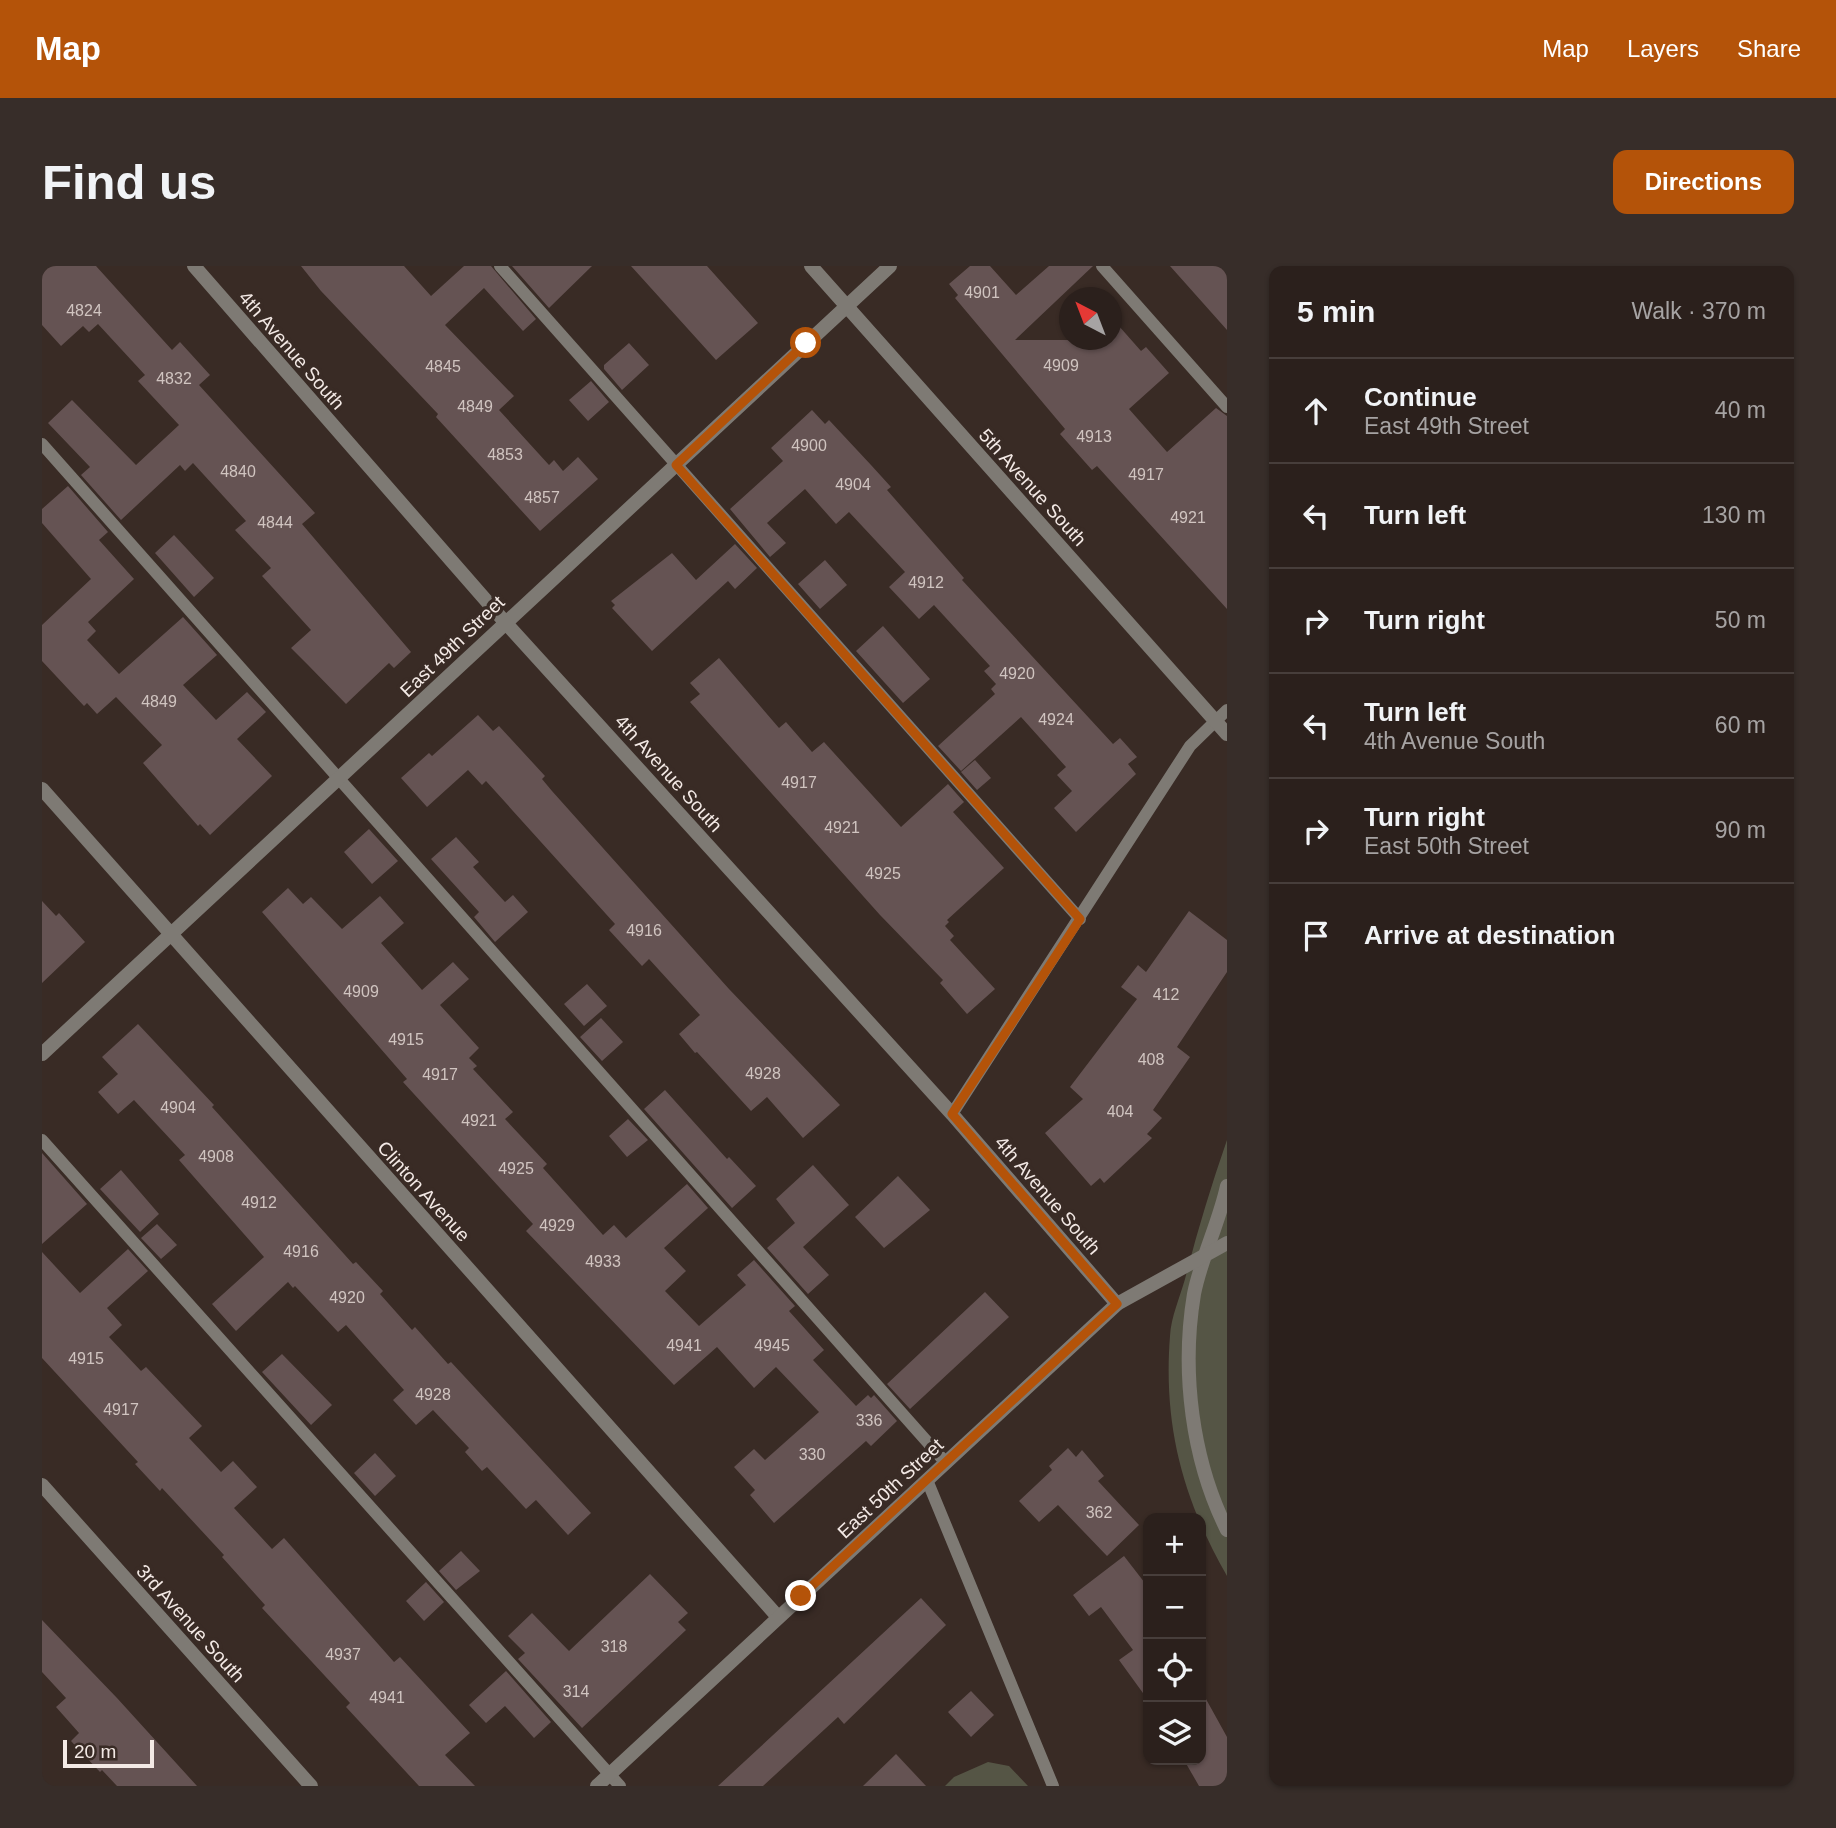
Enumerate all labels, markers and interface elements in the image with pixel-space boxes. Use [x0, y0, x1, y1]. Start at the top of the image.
text: Map [35, 30, 101, 67]
text: Map [1542, 35, 1589, 62]
text: Layers [1627, 35, 1699, 62]
text: Share [1737, 35, 1801, 62]
button: Directions [1613, 150, 1794, 214]
text: Find us [42, 155, 216, 209]
house number: 4901 [964, 284, 1000, 301]
street label: 4th Avenue South [235, 287, 349, 414]
north arrow [1059, 287, 1122, 350]
text: 5 min [1297, 295, 1375, 328]
text: Walk · 370 m [1631, 298, 1766, 324]
house number: 4824 [66, 302, 102, 319]
route start [790, 327, 821, 358]
house number: 4909 [1043, 357, 1079, 374]
house number: 4845 [425, 358, 461, 375]
house number: 4832 [156, 370, 192, 387]
text: Continue [1364, 382, 1477, 412]
icon: ahead [1297, 392, 1335, 430]
text: 40 m [1715, 397, 1766, 423]
house number: 4849 [457, 398, 493, 415]
text: East 49th Street [1364, 413, 1529, 439]
street label: 5th Avenue South [975, 425, 1091, 550]
house number: 4913 [1076, 428, 1112, 445]
house number: 4900 [791, 437, 827, 454]
house number: 4853 [487, 446, 523, 463]
house number: 4840 [220, 463, 256, 480]
house number: 4917 [1128, 466, 1164, 483]
house number: 4904 [835, 476, 871, 493]
house number: 4857 [524, 489, 560, 506]
icon: left [1297, 497, 1335, 535]
text: Turn left [1364, 500, 1466, 530]
text: 130 m [1702, 502, 1766, 528]
house number: 4921 [1170, 509, 1206, 526]
house number: 4844 [257, 514, 293, 531]
house number: 4912 [908, 574, 944, 591]
street label: East 49th Street [396, 591, 509, 701]
icon: right [1297, 602, 1335, 640]
text: Turn right [1364, 605, 1485, 635]
text: 50 m [1715, 607, 1766, 633]
house number: 4920 [999, 665, 1035, 682]
house number: 4849 [141, 693, 177, 710]
text: Turn left [1364, 697, 1466, 727]
icon: left [1297, 707, 1335, 745]
street label: 4th Avenue South [611, 711, 727, 836]
house number: 4924 [1038, 711, 1074, 728]
text: 60 m [1715, 712, 1766, 738]
text: 4th Avenue South [1364, 728, 1545, 754]
house number: 4917 [781, 774, 817, 791]
text: Turn right [1364, 802, 1485, 832]
icon: right [1297, 812, 1335, 850]
text: 90 m [1715, 817, 1766, 843]
house number: 4921 [824, 819, 860, 836]
text: East 50th Street [1364, 833, 1529, 859]
house number: 4925 [865, 865, 901, 882]
icon: arrive [1297, 917, 1335, 955]
text: Arrive at destination [1364, 920, 1615, 950]
house number: 4916 [626, 922, 662, 939]
house number: 4909 [343, 983, 379, 1000]
house number: 412 [1153, 986, 1179, 1003]
house number: 4915 [388, 1031, 424, 1048]
house number: 408 [1138, 1051, 1164, 1068]
house number: 4928 [745, 1065, 781, 1082]
house number: 4917 [422, 1066, 458, 1083]
house number: 4904 [160, 1099, 196, 1116]
house number: 404 [1107, 1103, 1133, 1120]
house number: 4921 [461, 1112, 497, 1129]
street label: 4th Avenue South [991, 1132, 1105, 1259]
street label: Clinton Avenue [373, 1137, 474, 1246]
house number: 4908 [198, 1148, 234, 1165]
house number: 4925 [498, 1160, 534, 1177]
house number: 4912 [241, 1194, 277, 1211]
house number: 4929 [539, 1217, 575, 1234]
house number: 4916 [283, 1243, 319, 1260]
house number: 4933 [585, 1253, 621, 1270]
house number: 4920 [329, 1289, 365, 1306]
house number: 4941 [666, 1337, 702, 1354]
house number: 4945 [754, 1337, 790, 1354]
house number: 4915 [68, 1350, 104, 1367]
house number: 4928 [415, 1386, 451, 1403]
house number: 4917 [103, 1401, 139, 1418]
house number: 336 [856, 1412, 882, 1429]
street label: East 50th Street [833, 1434, 948, 1543]
house number: 330 [799, 1446, 825, 1463]
house number: 362 [1086, 1504, 1112, 1521]
map controls [1143, 1513, 1206, 1765]
button: + [1143, 1513, 1206, 1576]
street label: 3rd Avenue South [132, 1560, 249, 1686]
button: − [1143, 1576, 1206, 1639]
route end [785, 1580, 816, 1611]
house number: 318 [601, 1638, 627, 1655]
button: locate [1143, 1639, 1206, 1702]
house number: 4937 [325, 1646, 361, 1663]
house number: 314 [563, 1683, 589, 1700]
house number: 4941 [369, 1689, 405, 1706]
button: layers [1143, 1702, 1206, 1765]
scale bar [63, 1737, 154, 1769]
text: 20 m [74, 1741, 116, 1762]

